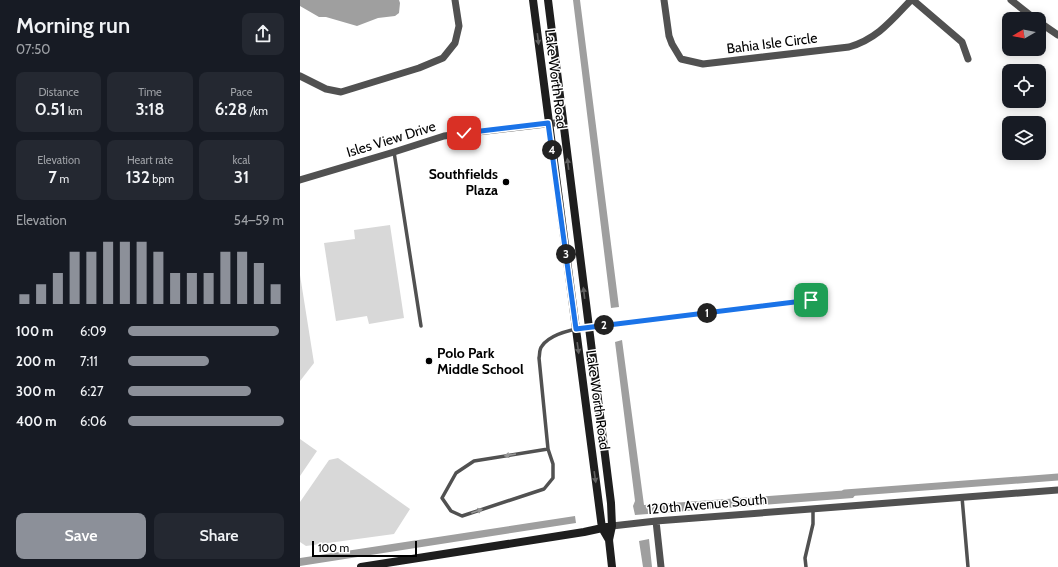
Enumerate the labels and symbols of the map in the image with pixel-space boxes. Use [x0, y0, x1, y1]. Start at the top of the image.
north arrow [1002, 12, 1046, 56]
street label: Lake Worth Road [541, 28, 571, 130]
street label: Bahia Isle Circle [726, 29, 818, 57]
one-way arrow [535, 33, 541, 45]
pin [447, 116, 481, 150]
street label: Isles View Drive [344, 117, 438, 161]
pin: 4 [542, 140, 562, 160]
one-way arrow [565, 158, 572, 170]
place label: Southfields Plaza [429, 165, 498, 199]
marker: Southfields Plaza [501, 177, 511, 187]
pin: 3 [556, 244, 576, 264]
pin [794, 283, 828, 317]
one-way arrow [581, 287, 587, 299]
pin: 1 [697, 303, 717, 323]
pin: 2 [594, 315, 614, 335]
one-way arrow [575, 342, 581, 354]
place label: Polo Park Middle School [437, 344, 524, 378]
street label: Lake Worth Road [582, 349, 614, 451]
marker: Polo Park Middle School [424, 356, 434, 366]
one-way arrow [504, 452, 516, 458]
one-way arrow [592, 471, 598, 483]
street label: 120th Avenue South [646, 490, 768, 518]
one-way arrow [471, 508, 483, 514]
scale bar [312, 539, 417, 558]

